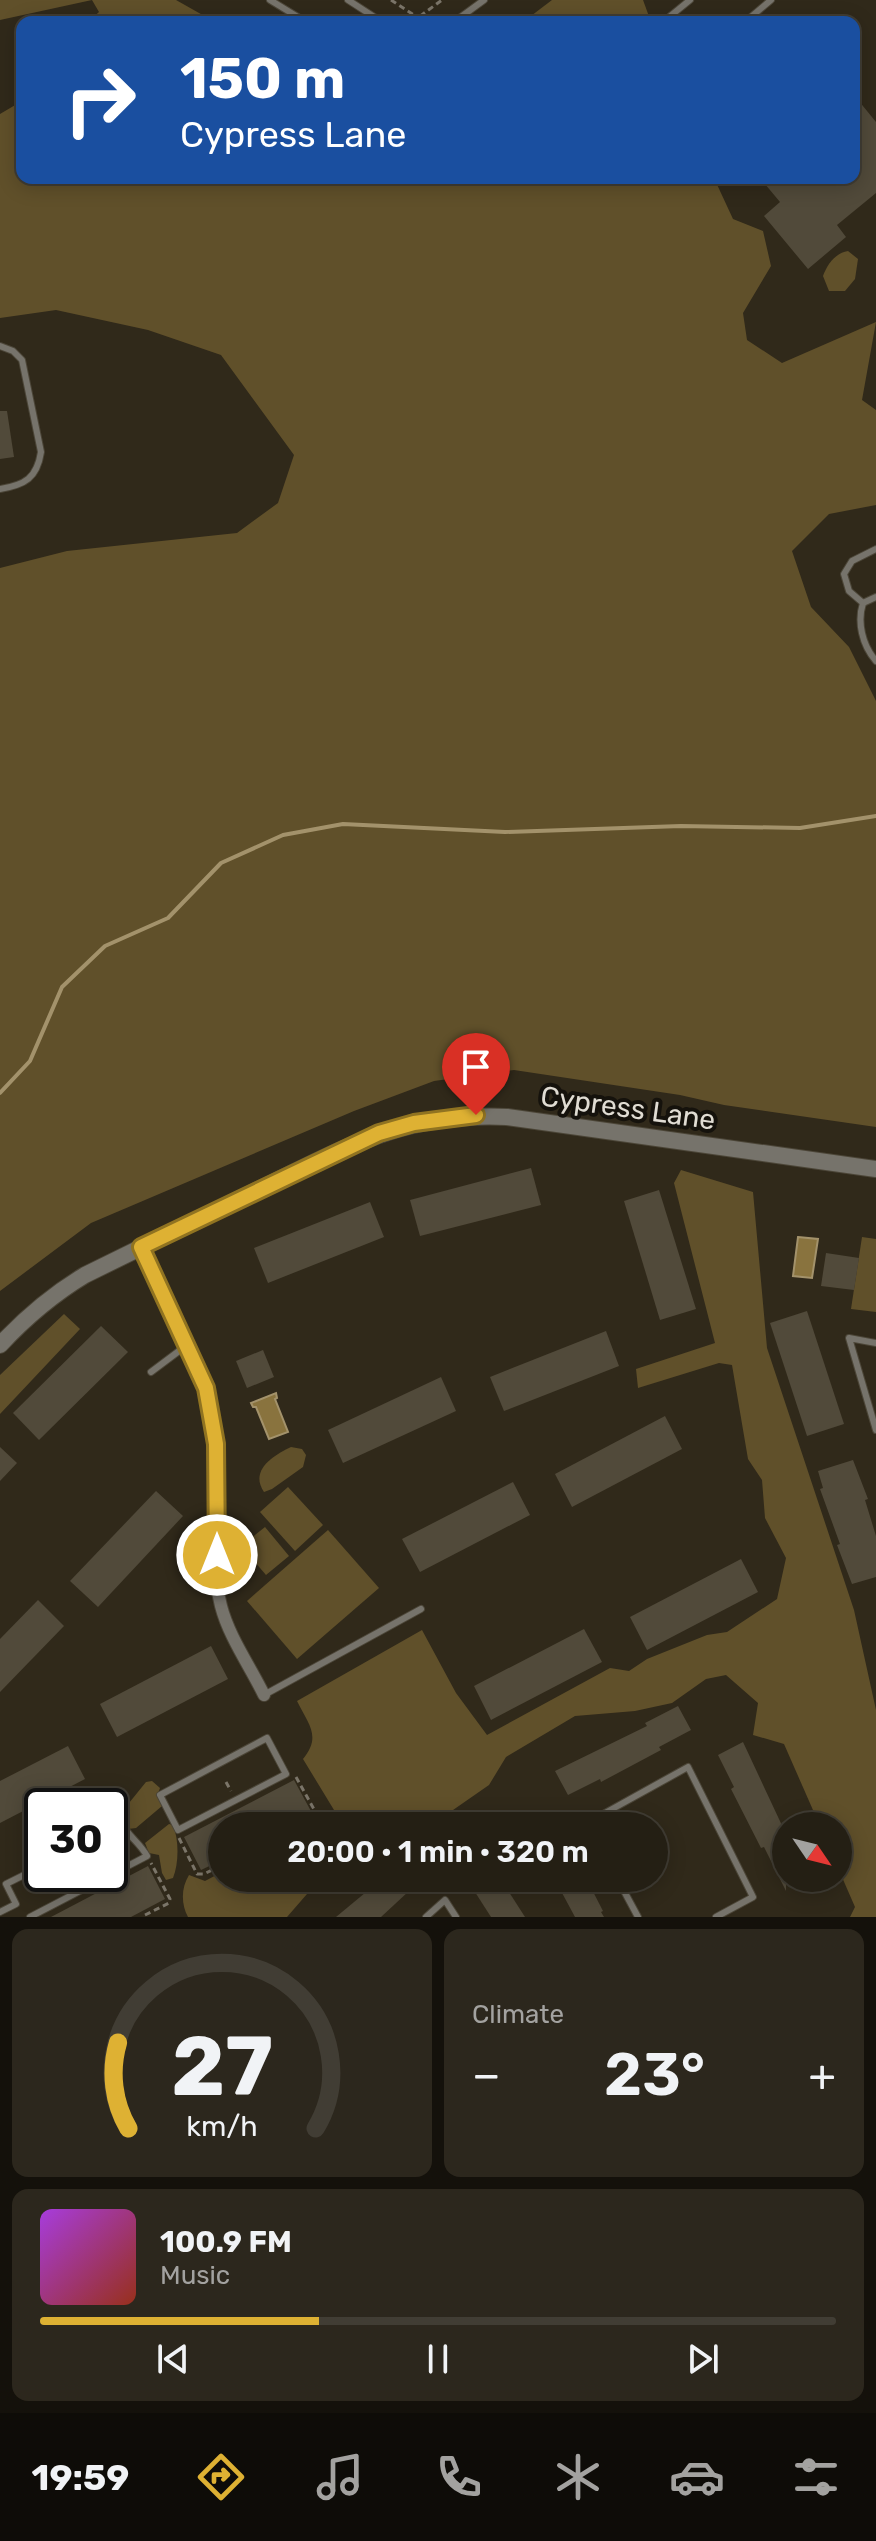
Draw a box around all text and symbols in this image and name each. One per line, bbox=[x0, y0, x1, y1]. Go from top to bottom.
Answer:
text: 150 m bbox=[180, 46, 345, 112]
icon: right bbox=[48, 48, 152, 152]
text: Cypress Lane bbox=[180, 113, 406, 156]
pin bbox=[442, 1033, 510, 1115]
icon: arrive bbox=[454, 1045, 498, 1089]
street label: Cypress Lane bbox=[538, 1079, 718, 1137]
position arrow bbox=[175, 1513, 259, 1597]
speed limit sign: 30 bbox=[24, 1788, 128, 1892]
north arrow bbox=[772, 1812, 852, 1892]
map controls bbox=[772, 1812, 852, 1892]
text: 20:00 · 1 min · 320 m bbox=[287, 1834, 589, 1870]
text: Climate bbox=[472, 1999, 564, 2030]
text: 27 bbox=[171, 2017, 273, 2116]
text: 23° bbox=[604, 2039, 705, 2110]
text: − bbox=[472, 2049, 501, 2101]
text: + bbox=[809, 2049, 836, 2101]
text: km/h bbox=[186, 2109, 258, 2143]
text: 100.9 FM bbox=[160, 2224, 292, 2260]
text: Music bbox=[160, 2260, 230, 2291]
icon: previous bbox=[151, 2337, 195, 2381]
icon: pause bbox=[416, 2337, 460, 2381]
icon: next bbox=[681, 2337, 725, 2381]
icon: directions bbox=[193, 2449, 249, 2505]
icon: music bbox=[312, 2449, 368, 2505]
icon: phone bbox=[431, 2449, 487, 2505]
icon: climate bbox=[550, 2449, 606, 2505]
icon: car bbox=[669, 2449, 725, 2505]
icon: filters bbox=[788, 2449, 844, 2505]
text: 19:59 bbox=[32, 2456, 129, 2499]

